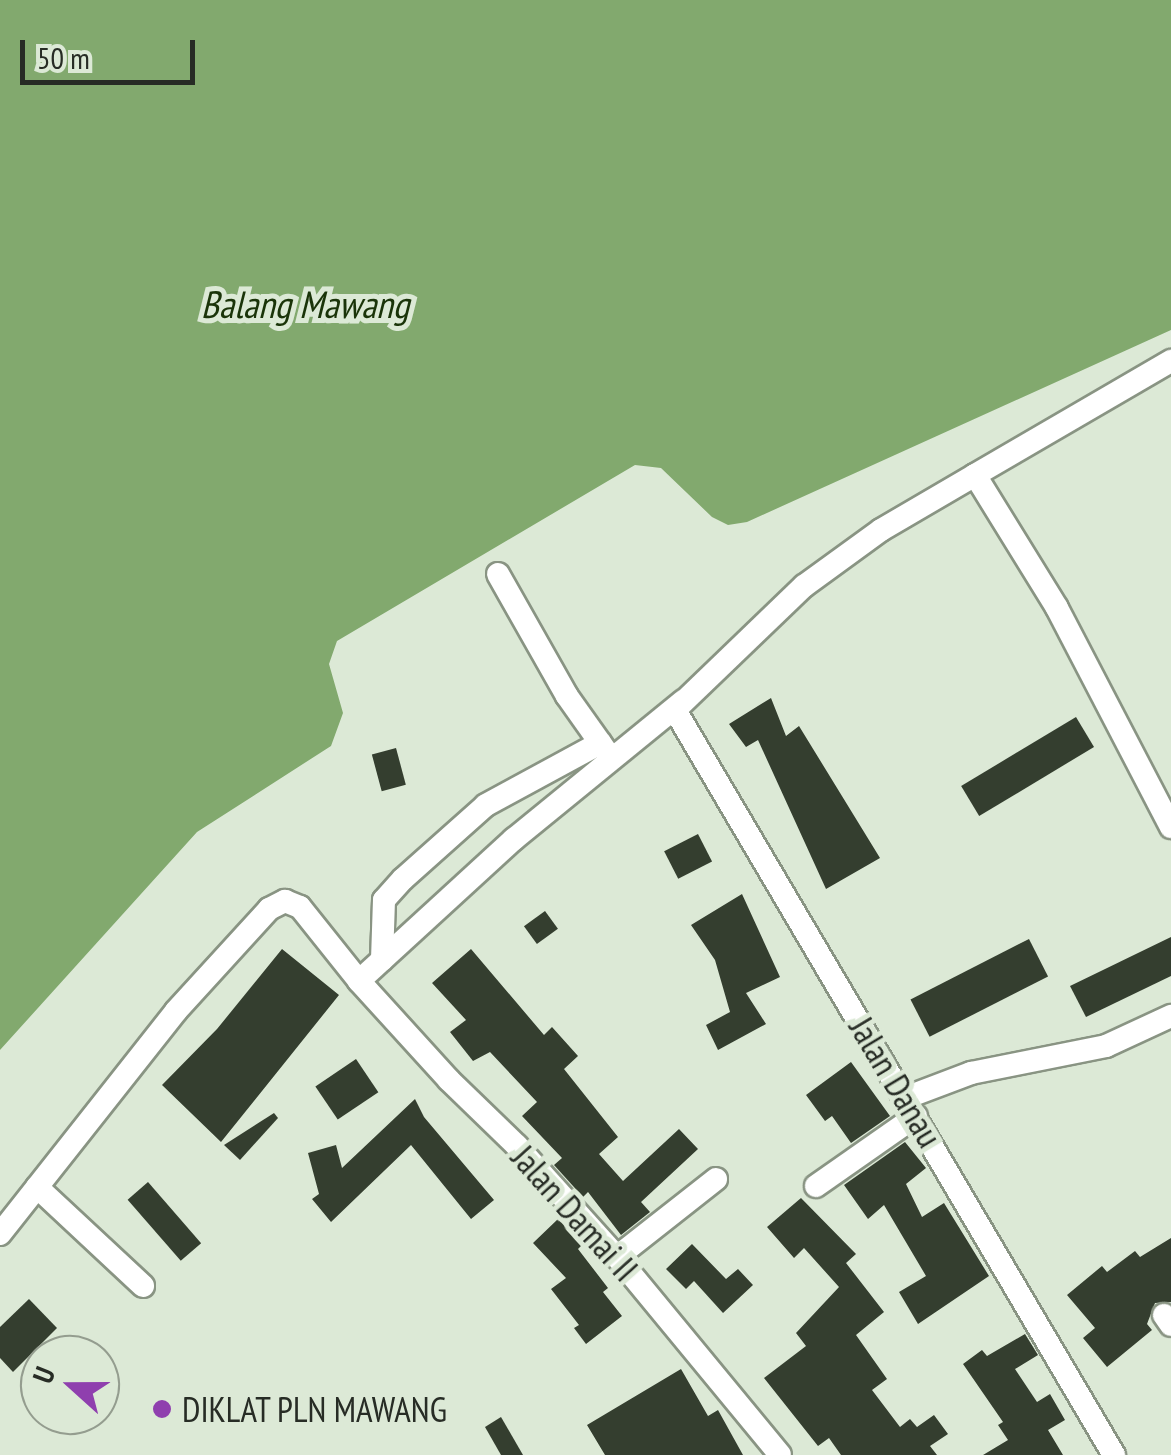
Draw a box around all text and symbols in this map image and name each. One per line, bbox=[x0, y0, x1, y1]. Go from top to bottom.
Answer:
scale bar bbox=[25, 20, 200, 82]
text: 50 m bbox=[37, 38, 90, 77]
water label: Balang Mawang bbox=[201, 281, 409, 327]
street label: Jalan Danau bbox=[841, 1009, 951, 1155]
street label: Jalan Damai II bbox=[503, 1137, 647, 1289]
north arrow bbox=[20, 1335, 120, 1435]
text: U bbox=[24, 1361, 63, 1388]
place label: DIKLAT PLN MAWANG bbox=[182, 1388, 448, 1430]
marker: DIKLAT PLN MAWANG bbox=[151, 1398, 173, 1420]

